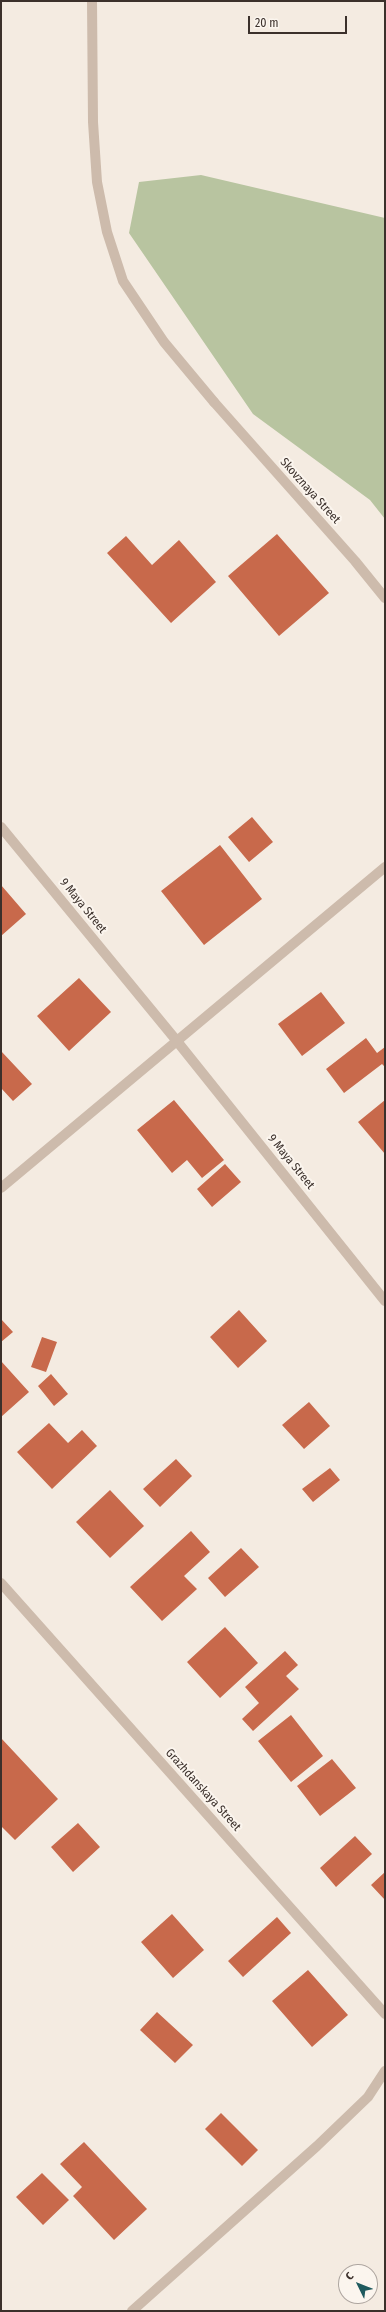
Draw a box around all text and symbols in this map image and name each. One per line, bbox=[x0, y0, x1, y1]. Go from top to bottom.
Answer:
scale bar bbox=[250, 8, 349, 34]
text: 20 m bbox=[255, 16, 279, 30]
street label: Skovznaya Street bbox=[277, 455, 343, 527]
street label: 9 Maya Street bbox=[57, 876, 109, 936]
street label: 9 Maya Street bbox=[265, 1132, 317, 1192]
street label: Grazhdanskaya Street bbox=[162, 1746, 244, 1834]
north arrow bbox=[338, 2264, 378, 2304]
text: С bbox=[343, 2270, 356, 2283]

